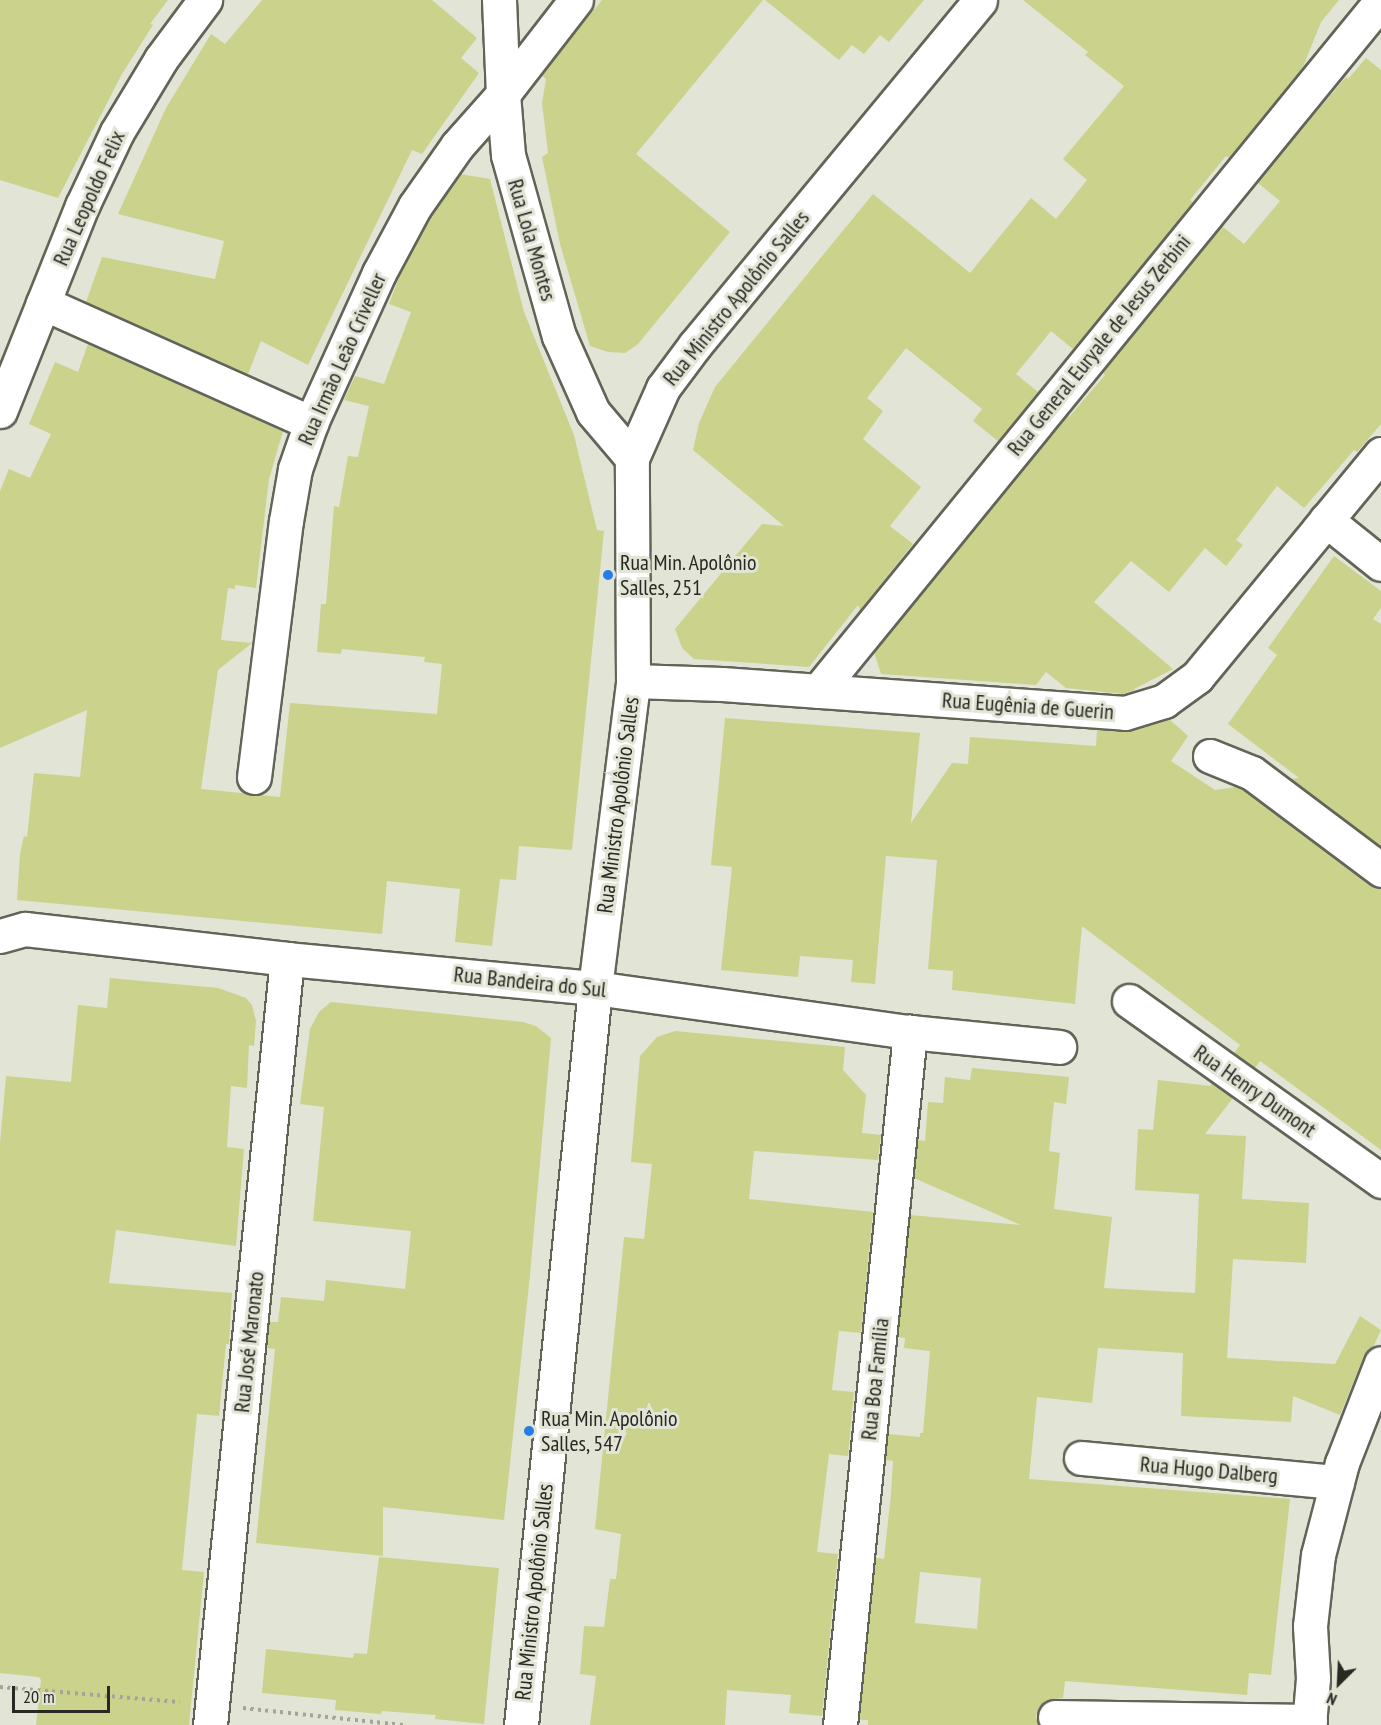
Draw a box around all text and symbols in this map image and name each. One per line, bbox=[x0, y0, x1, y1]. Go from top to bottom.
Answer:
street label: Rua Leopoldo Felix bbox=[47, 126, 131, 270]
street label: Rua Lola Montes bbox=[502, 176, 562, 304]
street label: Rua Ministro Apolônio Salles bbox=[657, 205, 815, 391]
street label: Rua General Euryale de Jesus Zerbini bbox=[1002, 229, 1196, 461]
street label: Rua Irmão Leão Criveller bbox=[292, 269, 392, 449]
place label: Rua Min. Apolônio Salles, 251 bbox=[620, 549, 759, 600]
marker: Rua Min. Apolônio Salles, 251 bbox=[601, 568, 615, 582]
street label: Rua Eugênia de Guerin bbox=[941, 687, 1115, 725]
street label: Rua Ministro Apolônio Salles bbox=[592, 695, 644, 915]
street label: Rua Bandeira do Sul bbox=[453, 961, 607, 1003]
street label: Rua Henry Dumont bbox=[1189, 1039, 1321, 1143]
street label: Rua José Maronato bbox=[228, 1270, 270, 1414]
street label: Rua Boa Família bbox=[855, 1317, 895, 1441]
place label: Rua Min. Apolônio Salles, 547 bbox=[541, 1405, 680, 1456]
marker: Rua Min. Apolônio Salles, 547 bbox=[522, 1424, 536, 1438]
street label: Rua Hugo Dalberg bbox=[1139, 1451, 1279, 1489]
street label: Rua Ministro Apolônio Salles bbox=[509, 1482, 559, 1702]
north arrow bbox=[1309, 1653, 1369, 1713]
scale bar bbox=[15, 1674, 112, 1712]
text: 20 m bbox=[23, 1685, 55, 1708]
text: N bbox=[1324, 1689, 1340, 1710]

